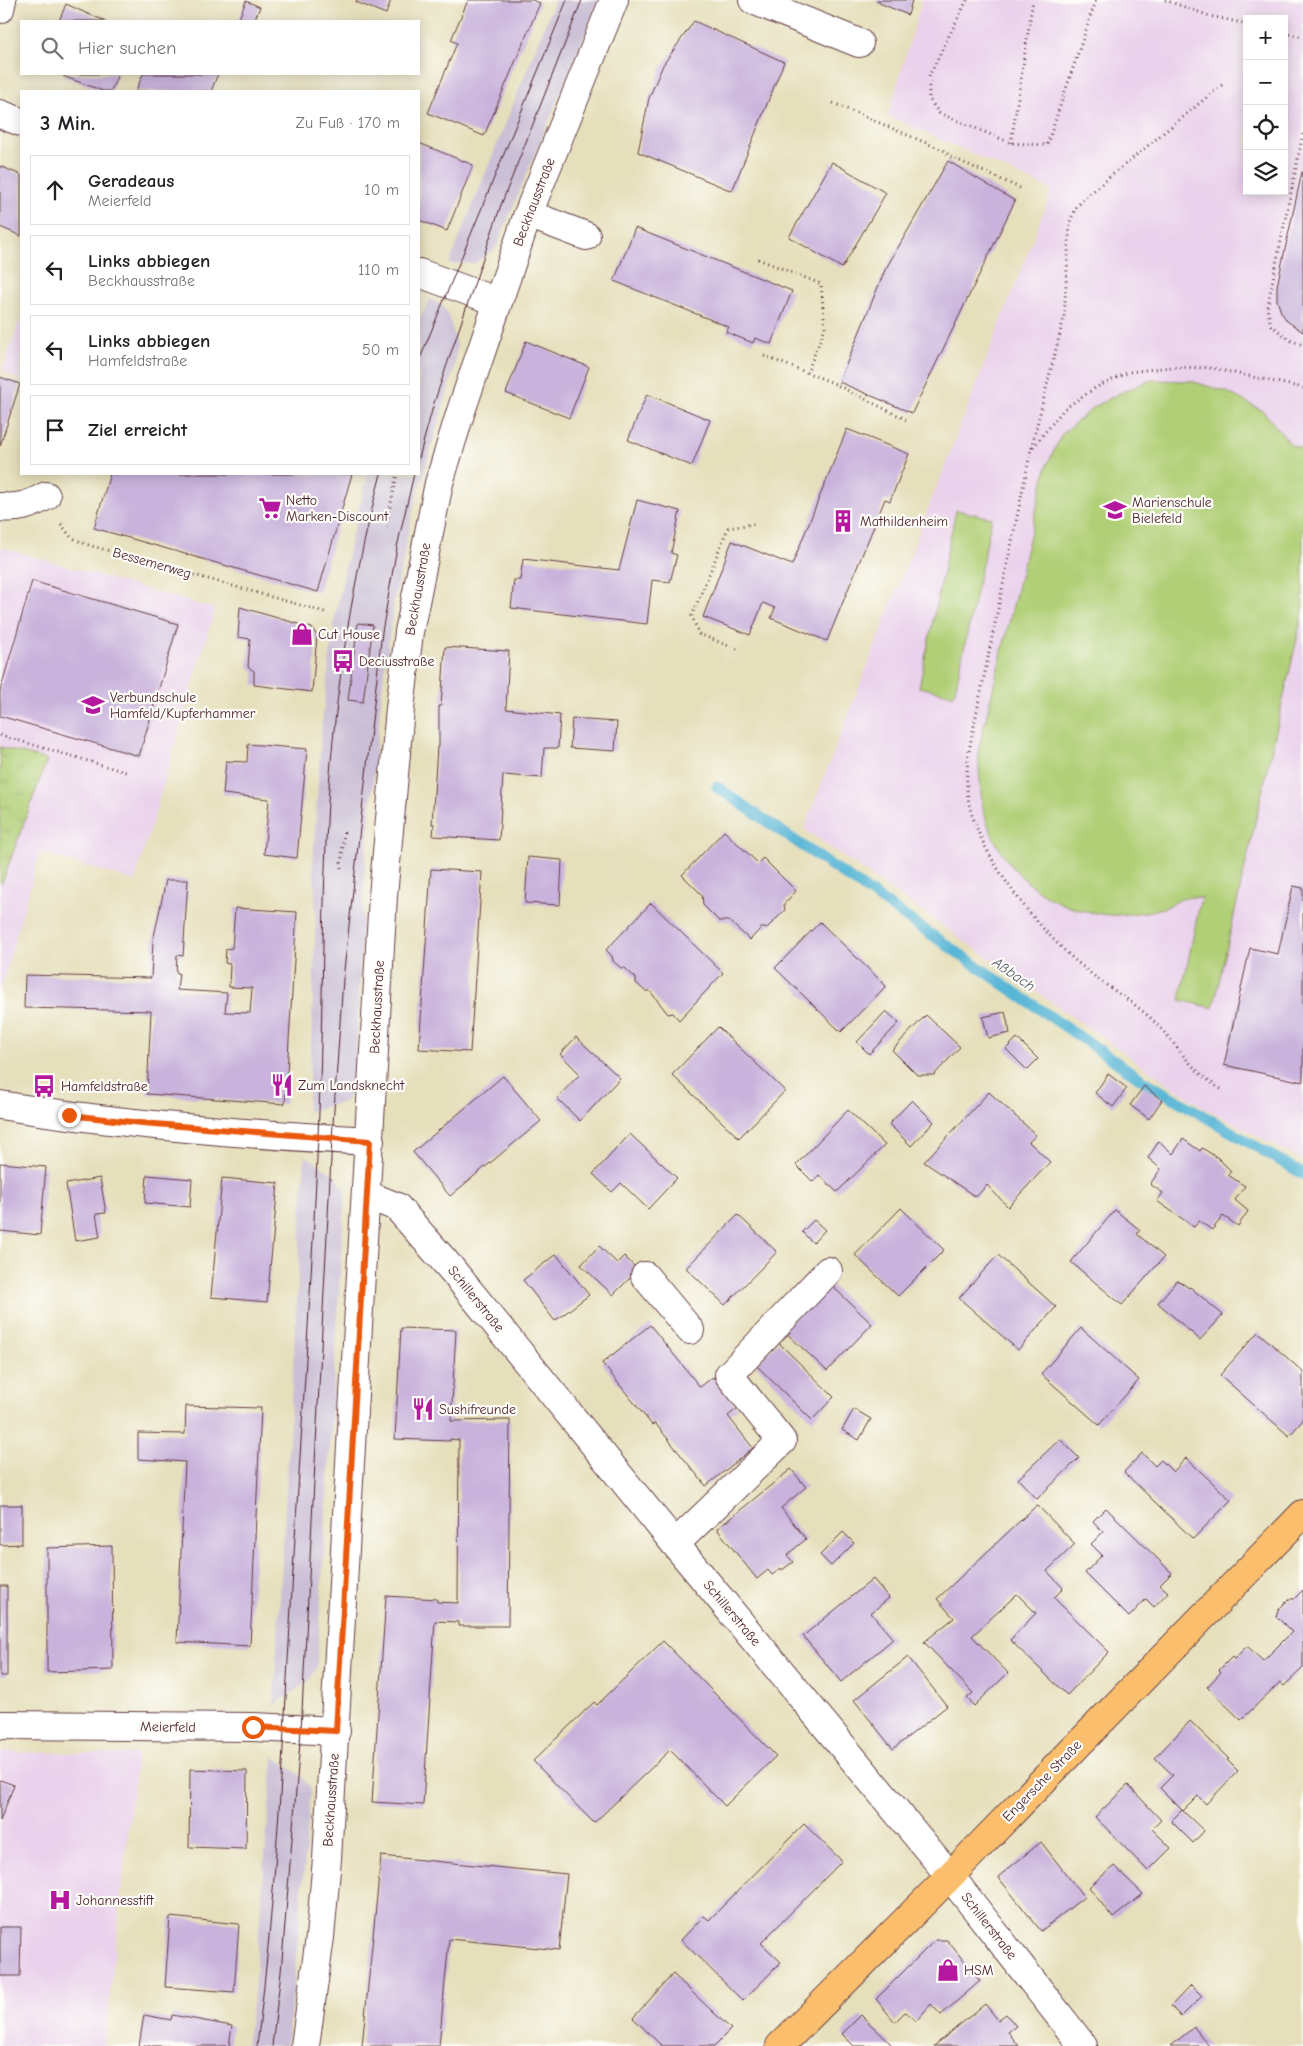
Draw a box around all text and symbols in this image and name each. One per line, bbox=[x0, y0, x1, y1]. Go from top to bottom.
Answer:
map controls bbox=[1243, 15, 1288, 195]
button: + bbox=[1243, 15, 1288, 60]
search box bbox=[20, 20, 420, 75]
icon: search bbox=[38, 34, 66, 62]
text: Hier suchen bbox=[78, 37, 176, 59]
button: − bbox=[1243, 60, 1288, 105]
button: locate bbox=[1243, 105, 1288, 150]
text: 3 Min. bbox=[40, 111, 95, 135]
text: Zu Fuß · 170 m bbox=[296, 114, 400, 132]
button: layers bbox=[1243, 150, 1288, 195]
street label: Beckhausstraße bbox=[509, 155, 559, 249]
text: Geradeaus bbox=[88, 170, 174, 192]
icon: ahead bbox=[41, 176, 69, 204]
text: 10 m bbox=[364, 181, 399, 199]
text: Meierfeld bbox=[88, 192, 152, 210]
text: Links abbiegen bbox=[88, 250, 210, 272]
icon: left bbox=[41, 256, 69, 284]
text: 110 m bbox=[358, 261, 399, 279]
text: Beckhausstraße bbox=[88, 272, 195, 290]
text: Links abbiegen bbox=[88, 330, 210, 352]
icon: left bbox=[41, 336, 69, 364]
text: 50 m bbox=[362, 341, 399, 359]
text: Hamfeldstraße bbox=[88, 352, 187, 370]
icon: arrive bbox=[41, 416, 69, 444]
text: Ziel erreicht bbox=[88, 419, 187, 441]
place label: Netto Marken-Discount bbox=[286, 492, 389, 525]
place label: Marienschule Bielefeld bbox=[1132, 494, 1212, 527]
supermarket icon: Netto Marken-Discount bbox=[257, 495, 283, 521]
school or university icon: Marienschule Bielefeld bbox=[1102, 497, 1128, 523]
building icon: Mathildenheim bbox=[830, 508, 856, 534]
place label: Mathildenheim bbox=[860, 513, 948, 530]
street label: Beckhausstraße bbox=[401, 541, 435, 637]
street label: Bessemerweg bbox=[111, 544, 193, 582]
shop icon: Cut House bbox=[289, 621, 315, 647]
place label: Cut House bbox=[318, 626, 380, 643]
bus stop icon: Deciusstraße bbox=[330, 648, 356, 674]
place label: Deciusstraße bbox=[359, 653, 434, 670]
place label: Verbundschule Hamfeld/Kupferhammer bbox=[110, 689, 256, 722]
school or university icon: Verbundschule Hamfeld/Kupferhammer bbox=[80, 692, 106, 718]
water label: Aßbach bbox=[988, 952, 1039, 995]
street label: Beckhausstraße bbox=[366, 960, 388, 1054]
restaurant icon: Zum Landsknecht bbox=[269, 1072, 295, 1098]
bus stop icon: Hamfeldstraße bbox=[31, 1073, 57, 1099]
place label: Zum Landsknecht bbox=[298, 1077, 405, 1094]
place label: Hamfeldstraße bbox=[61, 1078, 148, 1095]
route end bbox=[58, 1104, 81, 1127]
street label: Schillerstraße bbox=[444, 1262, 508, 1336]
restaurant icon: Sushifreunde bbox=[410, 1396, 436, 1422]
place label: Sushifreunde bbox=[439, 1401, 516, 1418]
street label: Schillerstraße bbox=[700, 1577, 764, 1649]
route start bbox=[242, 1716, 265, 1739]
street label: Meierfeld bbox=[140, 1718, 196, 1736]
street label: Engersche Straße bbox=[999, 1737, 1085, 1825]
street label: Beckhausstraße bbox=[319, 1753, 343, 1847]
hospital icon: Johannesstift bbox=[47, 1887, 73, 1913]
street label: Schillerstraße bbox=[957, 1889, 1021, 1963]
place label: Johannesstift bbox=[76, 1892, 155, 1909]
shop icon: HSM bbox=[935, 1957, 961, 1983]
place label: HSM bbox=[964, 1962, 994, 1979]

